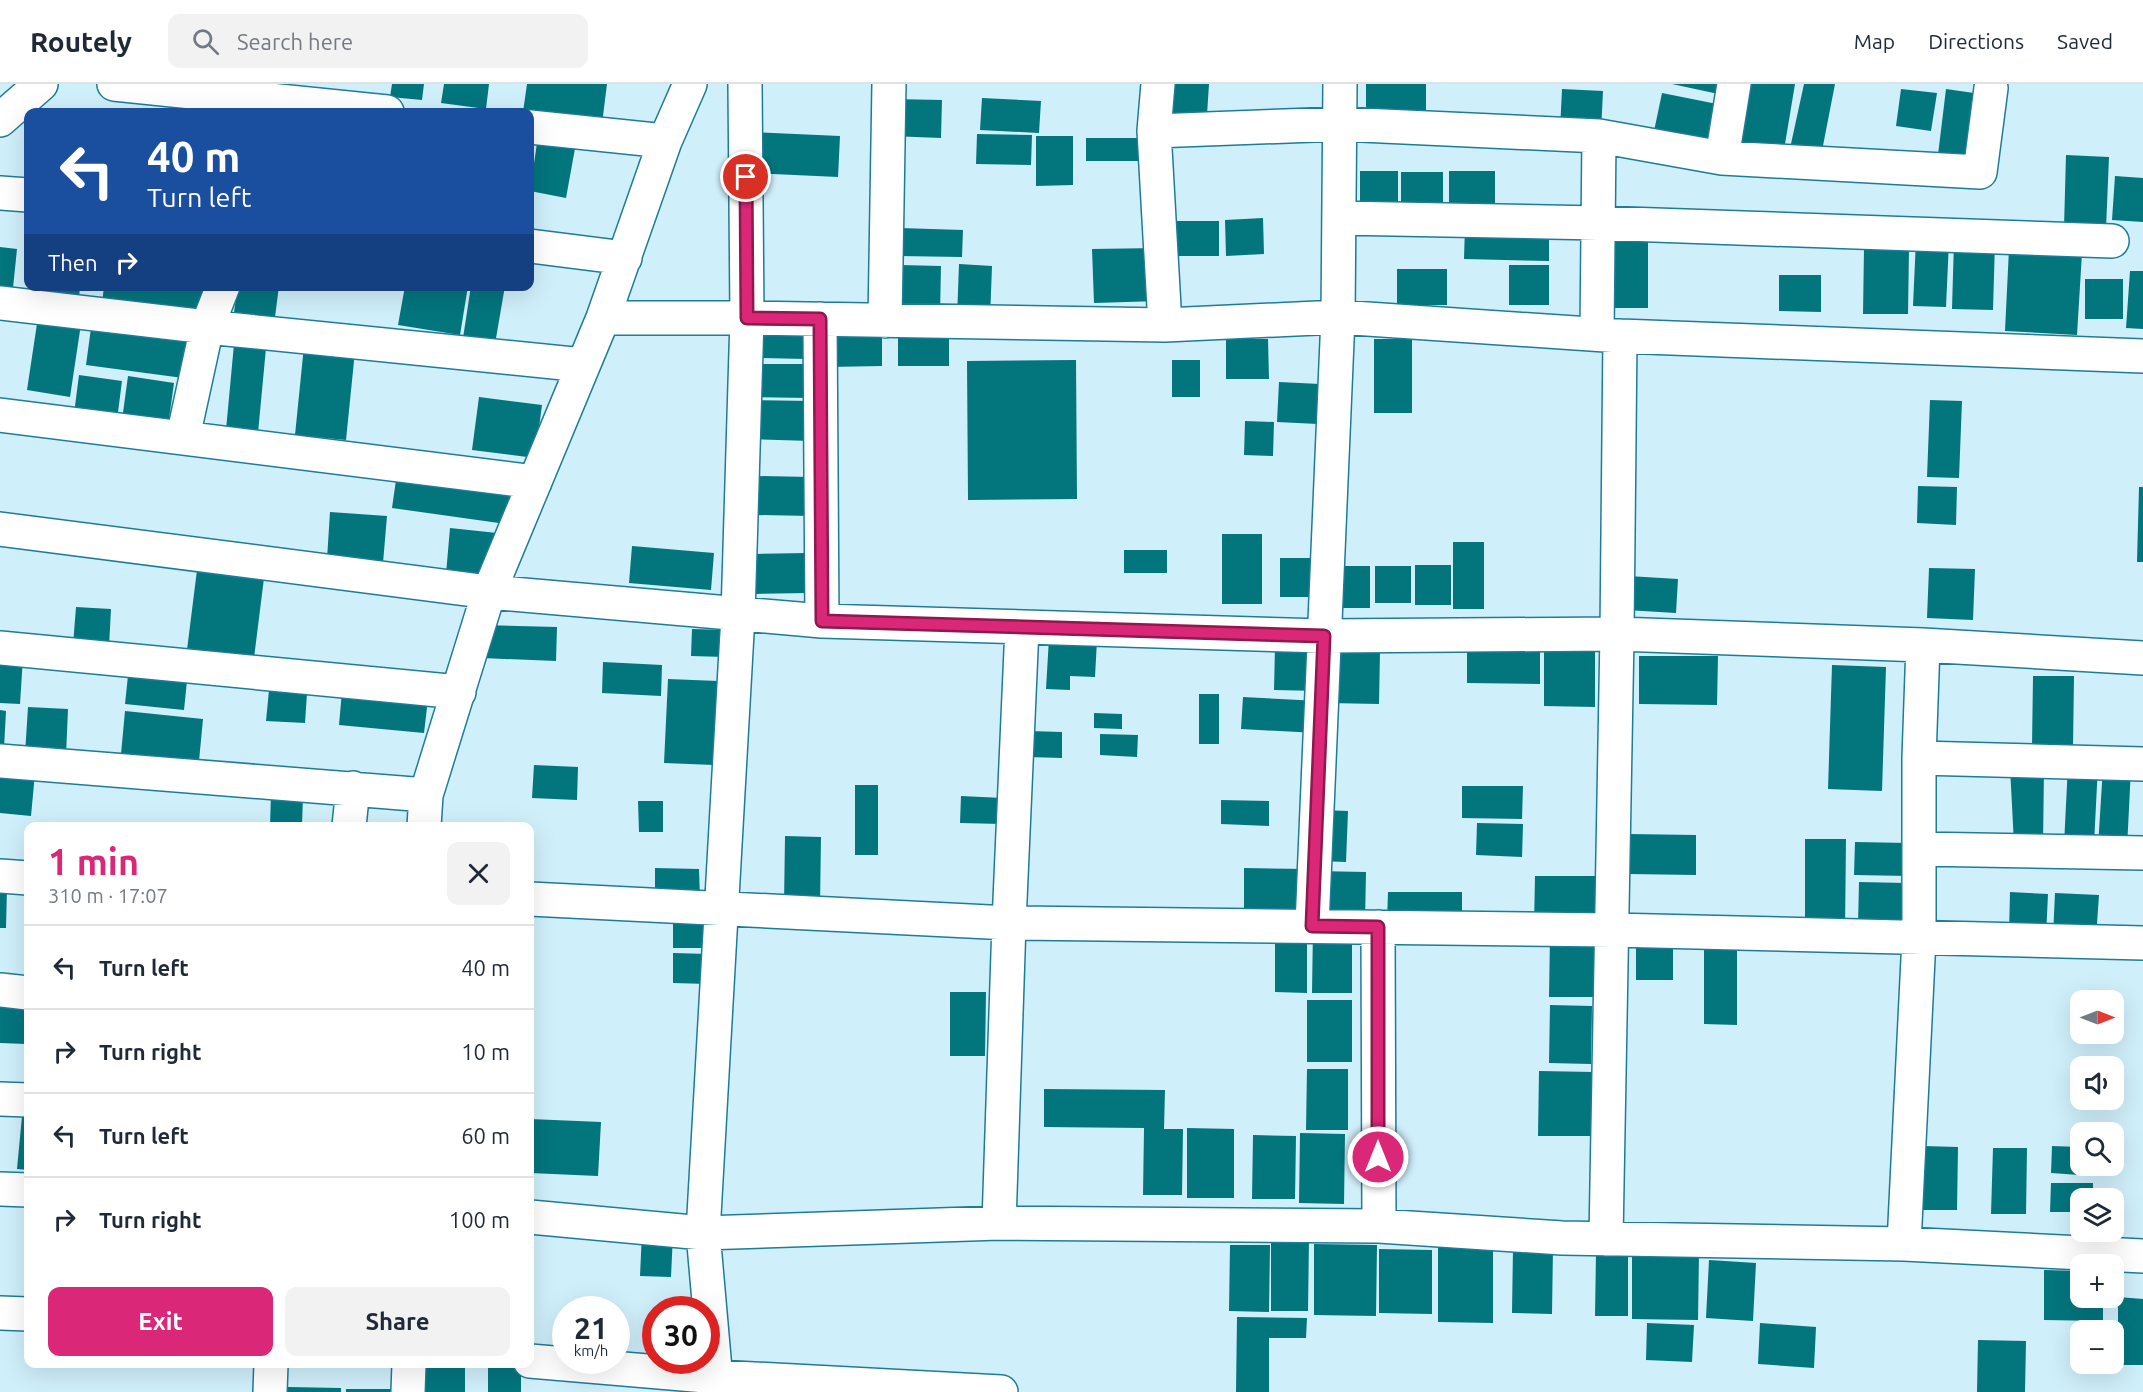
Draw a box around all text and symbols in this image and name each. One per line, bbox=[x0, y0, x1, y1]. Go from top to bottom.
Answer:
search box bbox=[168, 14, 588, 68]
icon: search bbox=[189, 25, 222, 58]
text: Routely bbox=[30, 26, 132, 57]
text: Search here bbox=[237, 29, 353, 54]
text: Map bbox=[1854, 29, 1895, 53]
text: Directions bbox=[1928, 29, 2024, 53]
text: Saved bbox=[2057, 29, 2113, 53]
icon: left bbox=[48, 132, 126, 210]
text: 40 m bbox=[147, 133, 241, 180]
pin bbox=[720, 151, 771, 202]
icon: arrive bbox=[729, 160, 762, 193]
text: Turn left bbox=[147, 182, 251, 212]
icon: right bbox=[110, 246, 143, 279]
text: Then bbox=[48, 250, 98, 275]
text: 1 min bbox=[48, 841, 139, 882]
button: close bbox=[447, 842, 510, 905]
text: 310 m · 17:07 bbox=[48, 884, 168, 907]
icon: left bbox=[48, 951, 81, 984]
text: Turn left bbox=[99, 955, 189, 980]
text: 40 m bbox=[461, 955, 510, 980]
north arrow bbox=[2070, 990, 2124, 1044]
map controls bbox=[2070, 990, 2124, 1374]
icon: right bbox=[48, 1035, 81, 1068]
text: Turn right bbox=[99, 1039, 201, 1064]
text: 10 m bbox=[461, 1039, 510, 1064]
button: sound bbox=[2070, 1056, 2124, 1110]
icon: left bbox=[48, 1119, 81, 1152]
button: search bbox=[2070, 1122, 2124, 1176]
text: Turn left bbox=[99, 1123, 189, 1148]
text: 60 m bbox=[461, 1123, 510, 1148]
position arrow bbox=[1346, 1125, 1410, 1189]
button: layers bbox=[2070, 1188, 2124, 1242]
icon: right bbox=[48, 1203, 81, 1236]
text: Turn right bbox=[99, 1207, 201, 1232]
text: 100 m bbox=[449, 1207, 510, 1232]
button: + bbox=[2070, 1254, 2124, 1308]
button: Exit bbox=[48, 1287, 273, 1356]
button: Share bbox=[285, 1287, 510, 1356]
speed limit sign: 30 bbox=[642, 1296, 720, 1374]
text: 21 bbox=[574, 1311, 608, 1345]
button: − bbox=[2070, 1320, 2124, 1374]
text: km/h bbox=[574, 1342, 608, 1359]

